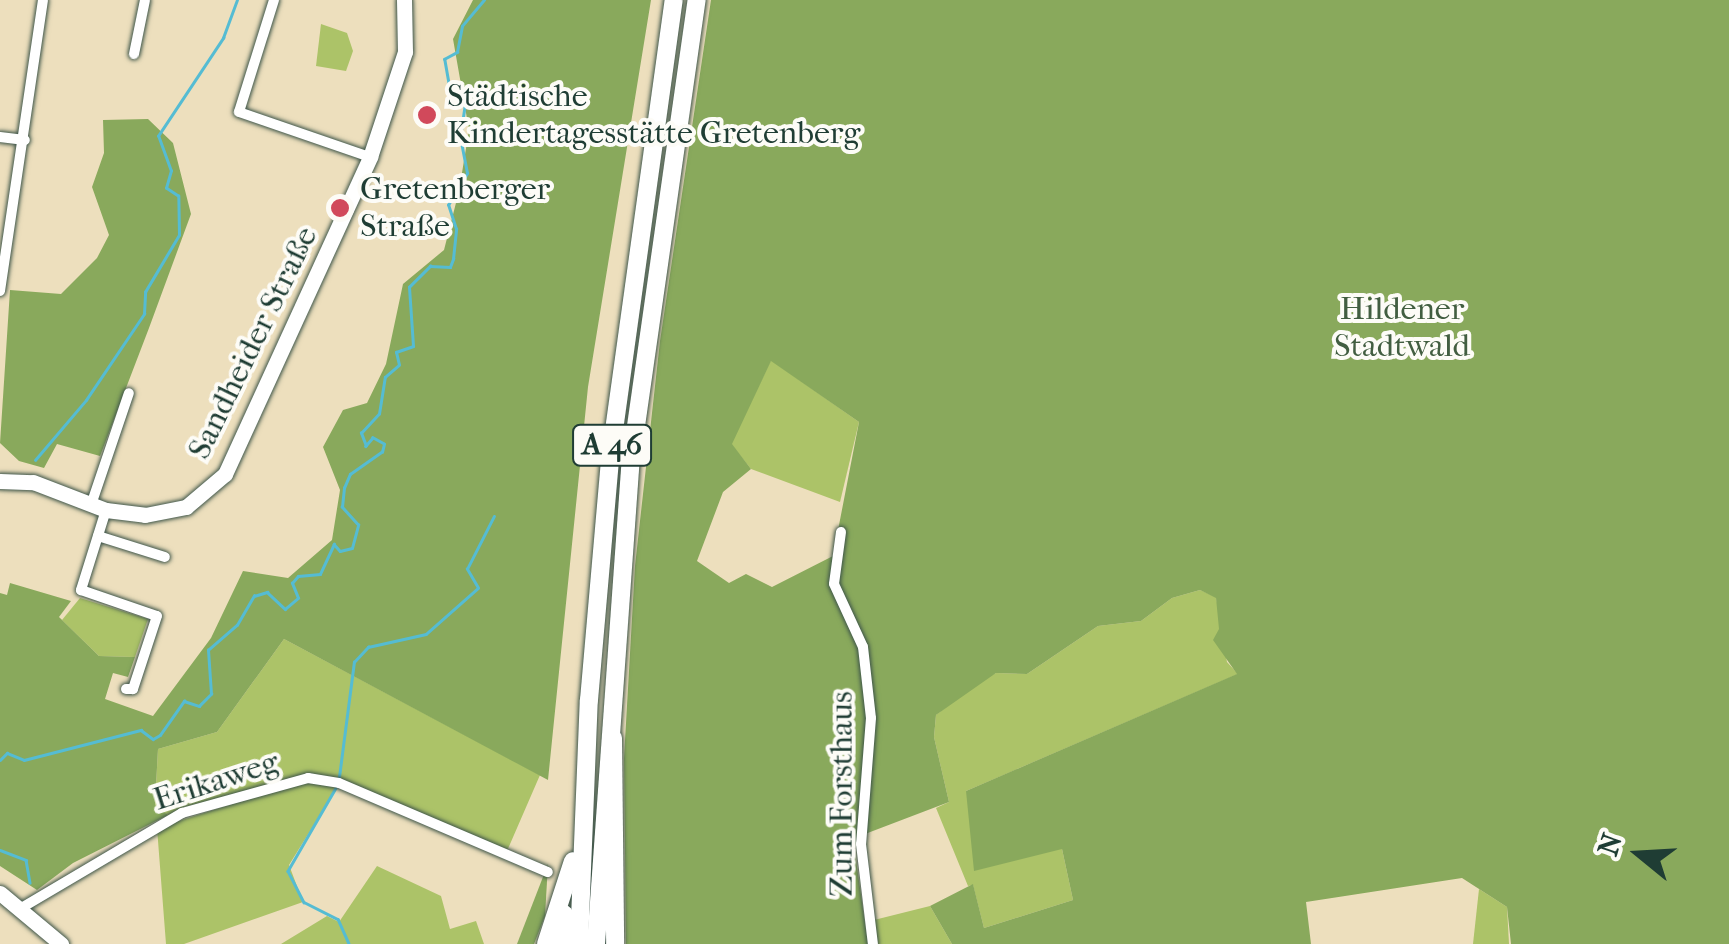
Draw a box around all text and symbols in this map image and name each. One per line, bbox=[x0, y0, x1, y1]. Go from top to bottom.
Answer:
place label: Städtische Kindertagesstätte Gretenberg bbox=[447, 78, 860, 153]
marker: Städtische Kindertagesstätte Gretenberg bbox=[416, 104, 438, 126]
place label: Gretenberger Straße bbox=[360, 171, 550, 246]
marker: Gretenberger Straße bbox=[329, 197, 351, 219]
street label: Sandheider Straße bbox=[180, 221, 326, 465]
park label: Hildener Stadtwald bbox=[1334, 291, 1470, 366]
road number: A 46 bbox=[572, 420, 652, 470]
street label: Zum Forsthaus bbox=[823, 691, 861, 897]
street label: Erikaweg bbox=[149, 743, 283, 819]
north arrow bbox=[1589, 804, 1689, 904]
text: N bbox=[1591, 829, 1629, 860]

